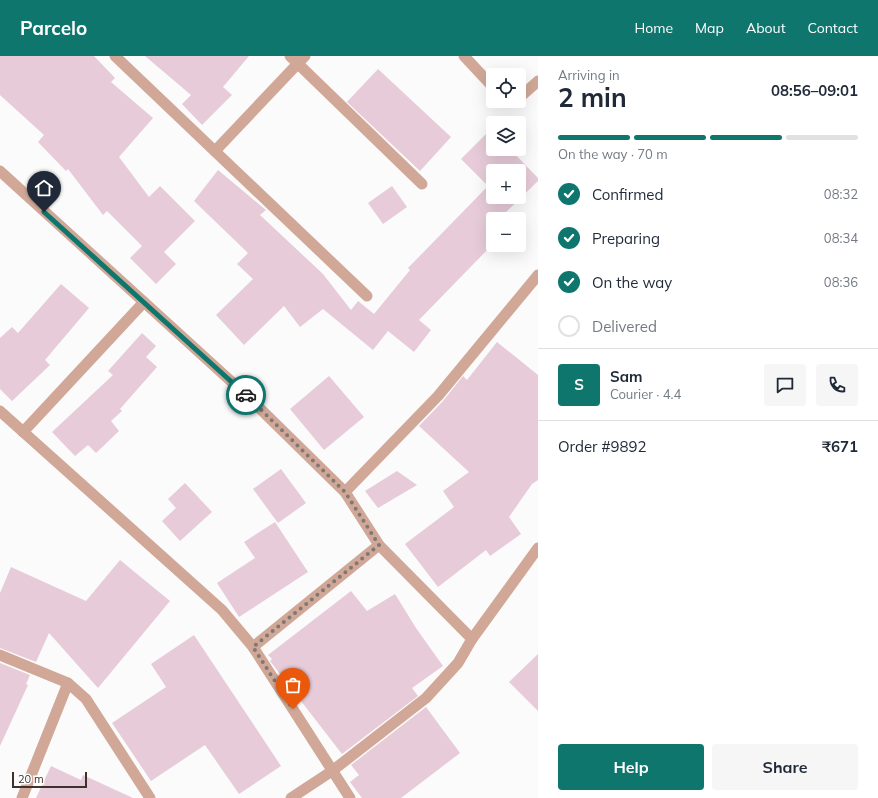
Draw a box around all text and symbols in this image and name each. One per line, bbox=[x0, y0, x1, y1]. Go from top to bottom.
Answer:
text: Parcelo bbox=[20, 16, 87, 40]
text: Home bbox=[634, 19, 673, 37]
text: Map bbox=[695, 19, 724, 37]
text: About bbox=[746, 19, 786, 37]
text: Contact bbox=[808, 19, 858, 37]
text: Arriving in bbox=[558, 67, 620, 83]
map controls bbox=[486, 68, 526, 252]
button: locate bbox=[486, 68, 526, 108]
text: 2 min bbox=[558, 81, 627, 114]
text: 08:56–09:01 bbox=[771, 81, 858, 100]
button: layers bbox=[486, 116, 526, 156]
text: On the way · 70 m bbox=[558, 146, 668, 162]
button: + bbox=[486, 164, 526, 204]
pin bbox=[27, 171, 61, 212]
icon: home bbox=[33, 177, 55, 199]
icon: check bbox=[558, 183, 580, 205]
text: Confirmed bbox=[592, 185, 663, 204]
text: 08:32 bbox=[824, 186, 858, 202]
button: − bbox=[486, 212, 526, 252]
icon: check bbox=[558, 227, 580, 249]
text: Preparing bbox=[592, 229, 660, 248]
text: 08:34 bbox=[824, 230, 858, 246]
icon: check bbox=[558, 271, 580, 293]
text: On the way bbox=[592, 273, 672, 292]
text: 08:36 bbox=[824, 274, 858, 290]
text: Delivered bbox=[592, 317, 657, 336]
button: chat bbox=[764, 364, 806, 406]
button: phone bbox=[816, 364, 858, 406]
text: Sam bbox=[610, 367, 642, 386]
courier bbox=[226, 375, 266, 415]
text: S bbox=[574, 375, 584, 394]
icon: car bbox=[235, 384, 257, 406]
text: Courier · 4.4 bbox=[610, 386, 681, 402]
text: Order #9892 bbox=[558, 437, 646, 456]
text: ₹671 bbox=[822, 437, 858, 456]
pin bbox=[276, 668, 310, 709]
icon: bag bbox=[282, 674, 304, 696]
button: Help bbox=[558, 744, 704, 790]
button: Share bbox=[712, 744, 858, 790]
scale bar bbox=[12, 770, 87, 789]
text: 20 m bbox=[18, 772, 44, 786]

